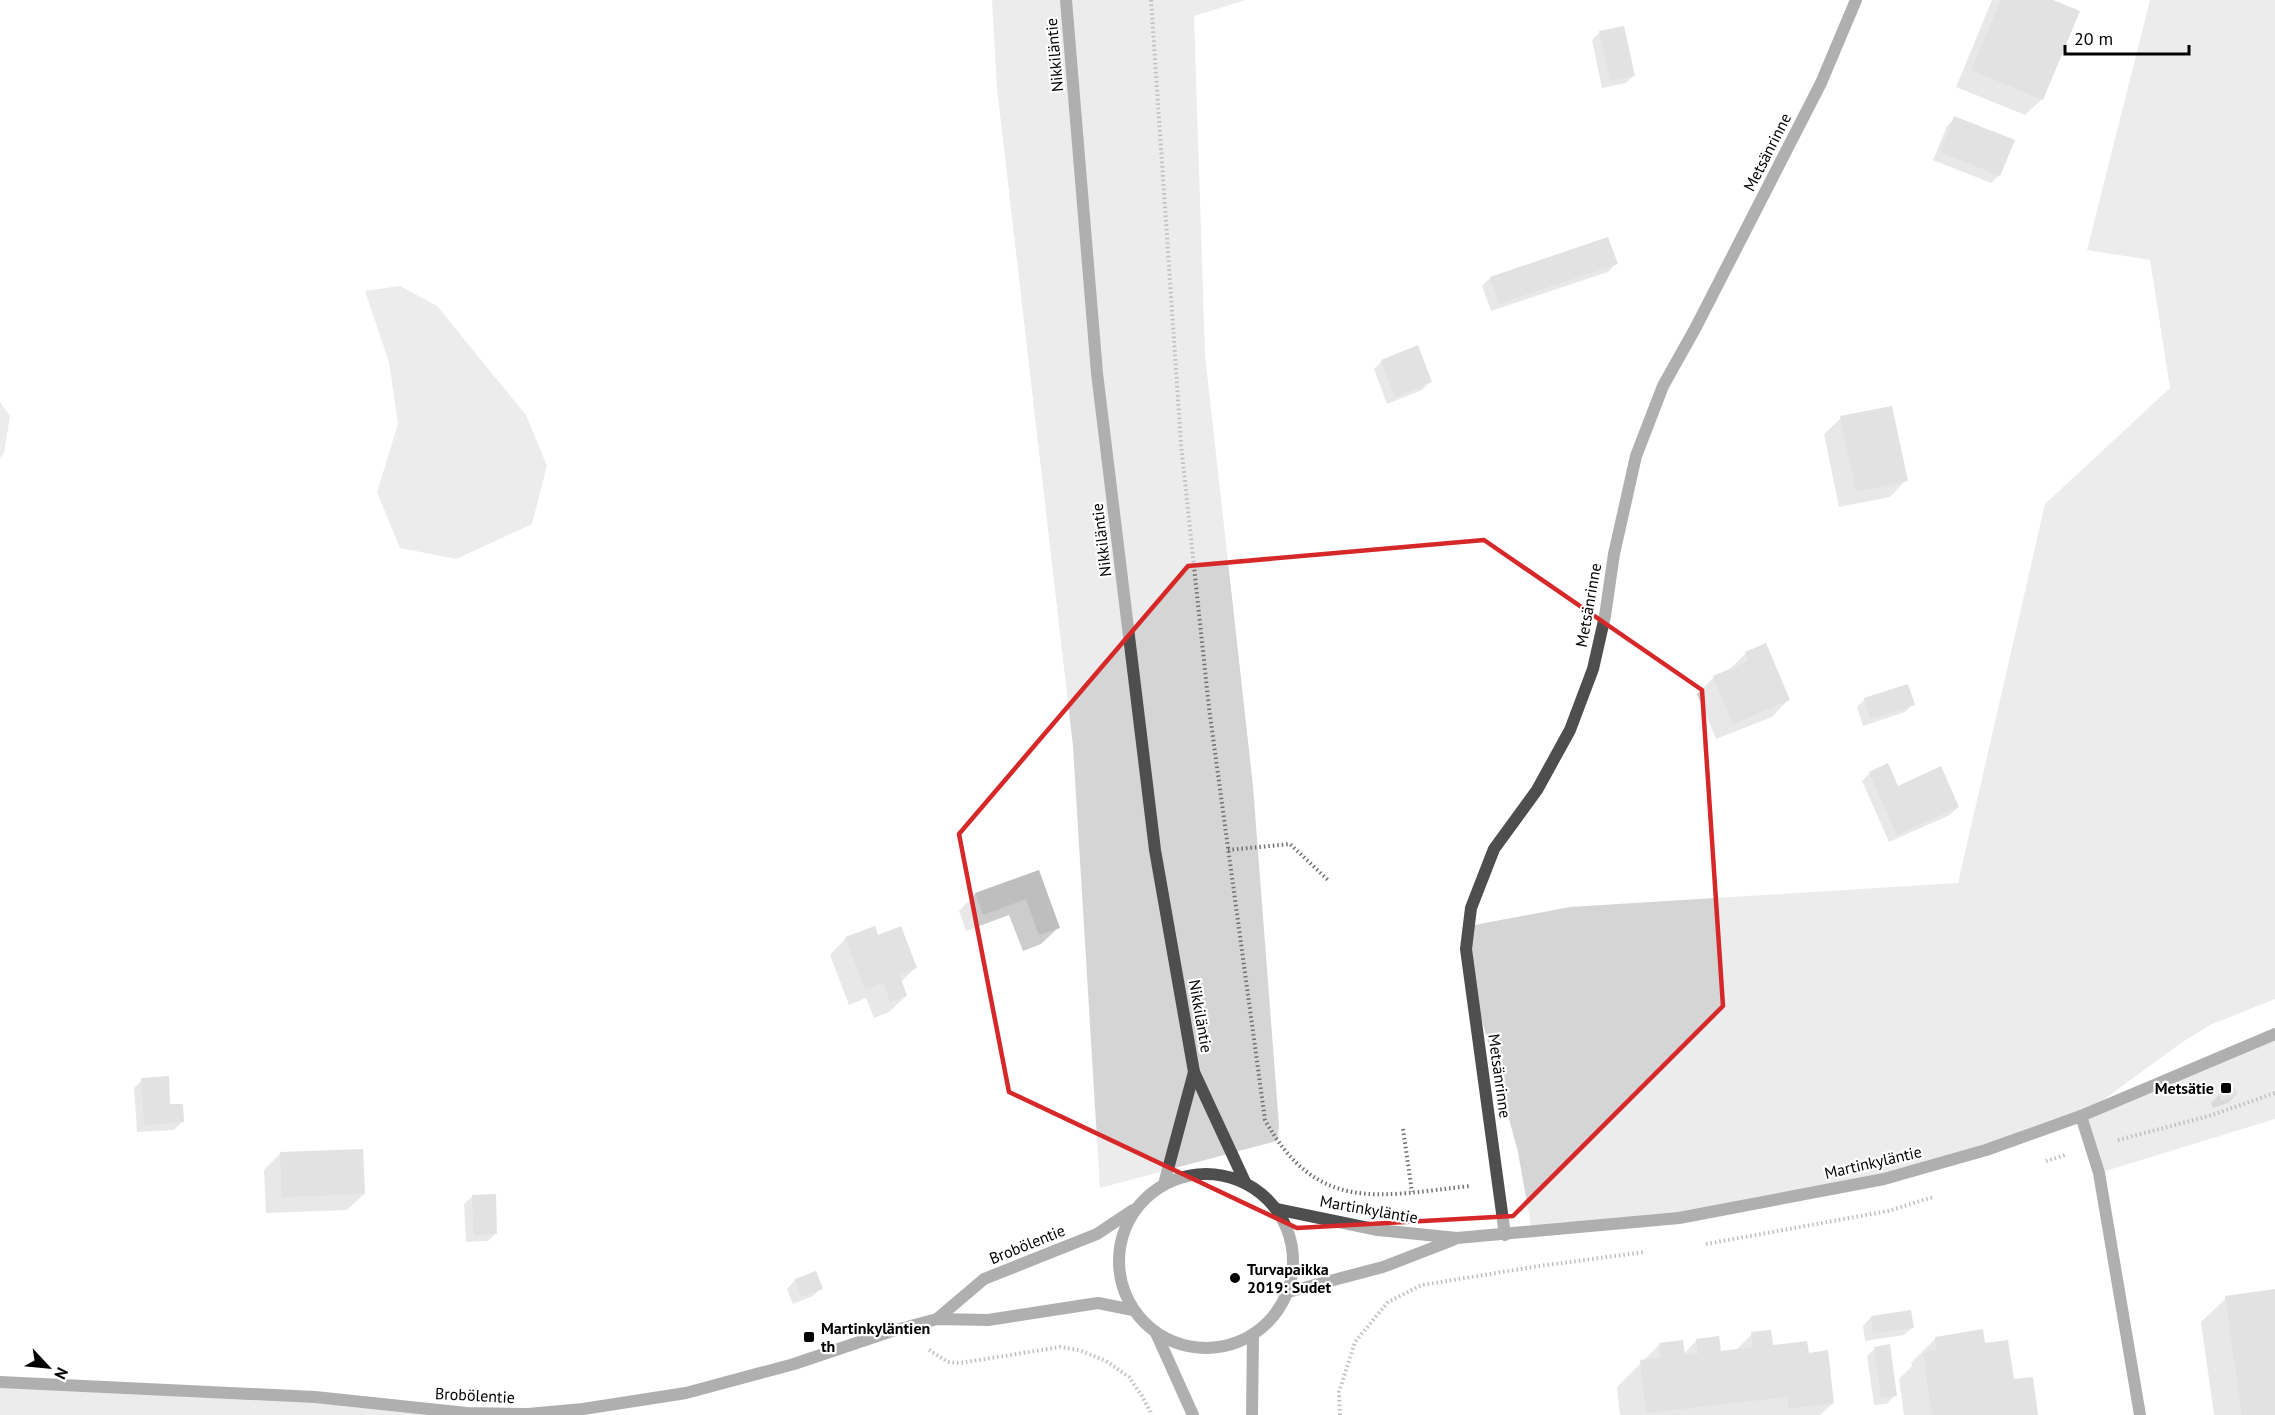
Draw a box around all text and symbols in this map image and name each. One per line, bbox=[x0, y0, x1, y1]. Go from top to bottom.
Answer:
street label: Nikkiläntie bbox=[1041, 17, 1067, 93]
scale bar bbox=[2065, 18, 2190, 56]
text: 20 m bbox=[2074, 27, 2113, 50]
street label: Metsänrinne bbox=[1739, 110, 1795, 194]
street label: Nikkiläntie bbox=[1087, 502, 1115, 578]
street label: Metsänrinne bbox=[1571, 561, 1605, 649]
street label: Nikkiläntie bbox=[1185, 978, 1217, 1054]
street label: Metsänrinne bbox=[1484, 1033, 1516, 1119]
place label: Metsätie bbox=[2155, 1078, 2214, 1098]
marker: Metsätie bbox=[2219, 1081, 2233, 1095]
street label: Martinkyläntie bbox=[1822, 1141, 1924, 1183]
street label: Martinkyläntie bbox=[1318, 1191, 1420, 1227]
street label: Brobölentie bbox=[986, 1220, 1068, 1268]
place label: Turvapaikka 2019: Sudet bbox=[1247, 1259, 1331, 1297]
marker: Turvapaikka 2019: Sudet bbox=[1228, 1271, 1242, 1285]
place label: Martinkyläntien th bbox=[821, 1318, 930, 1356]
marker: Martinkyläntien th bbox=[802, 1330, 816, 1344]
north arrow bbox=[18, 1337, 78, 1397]
text: N bbox=[50, 1364, 73, 1383]
street label: Brobölentie bbox=[435, 1383, 515, 1407]

